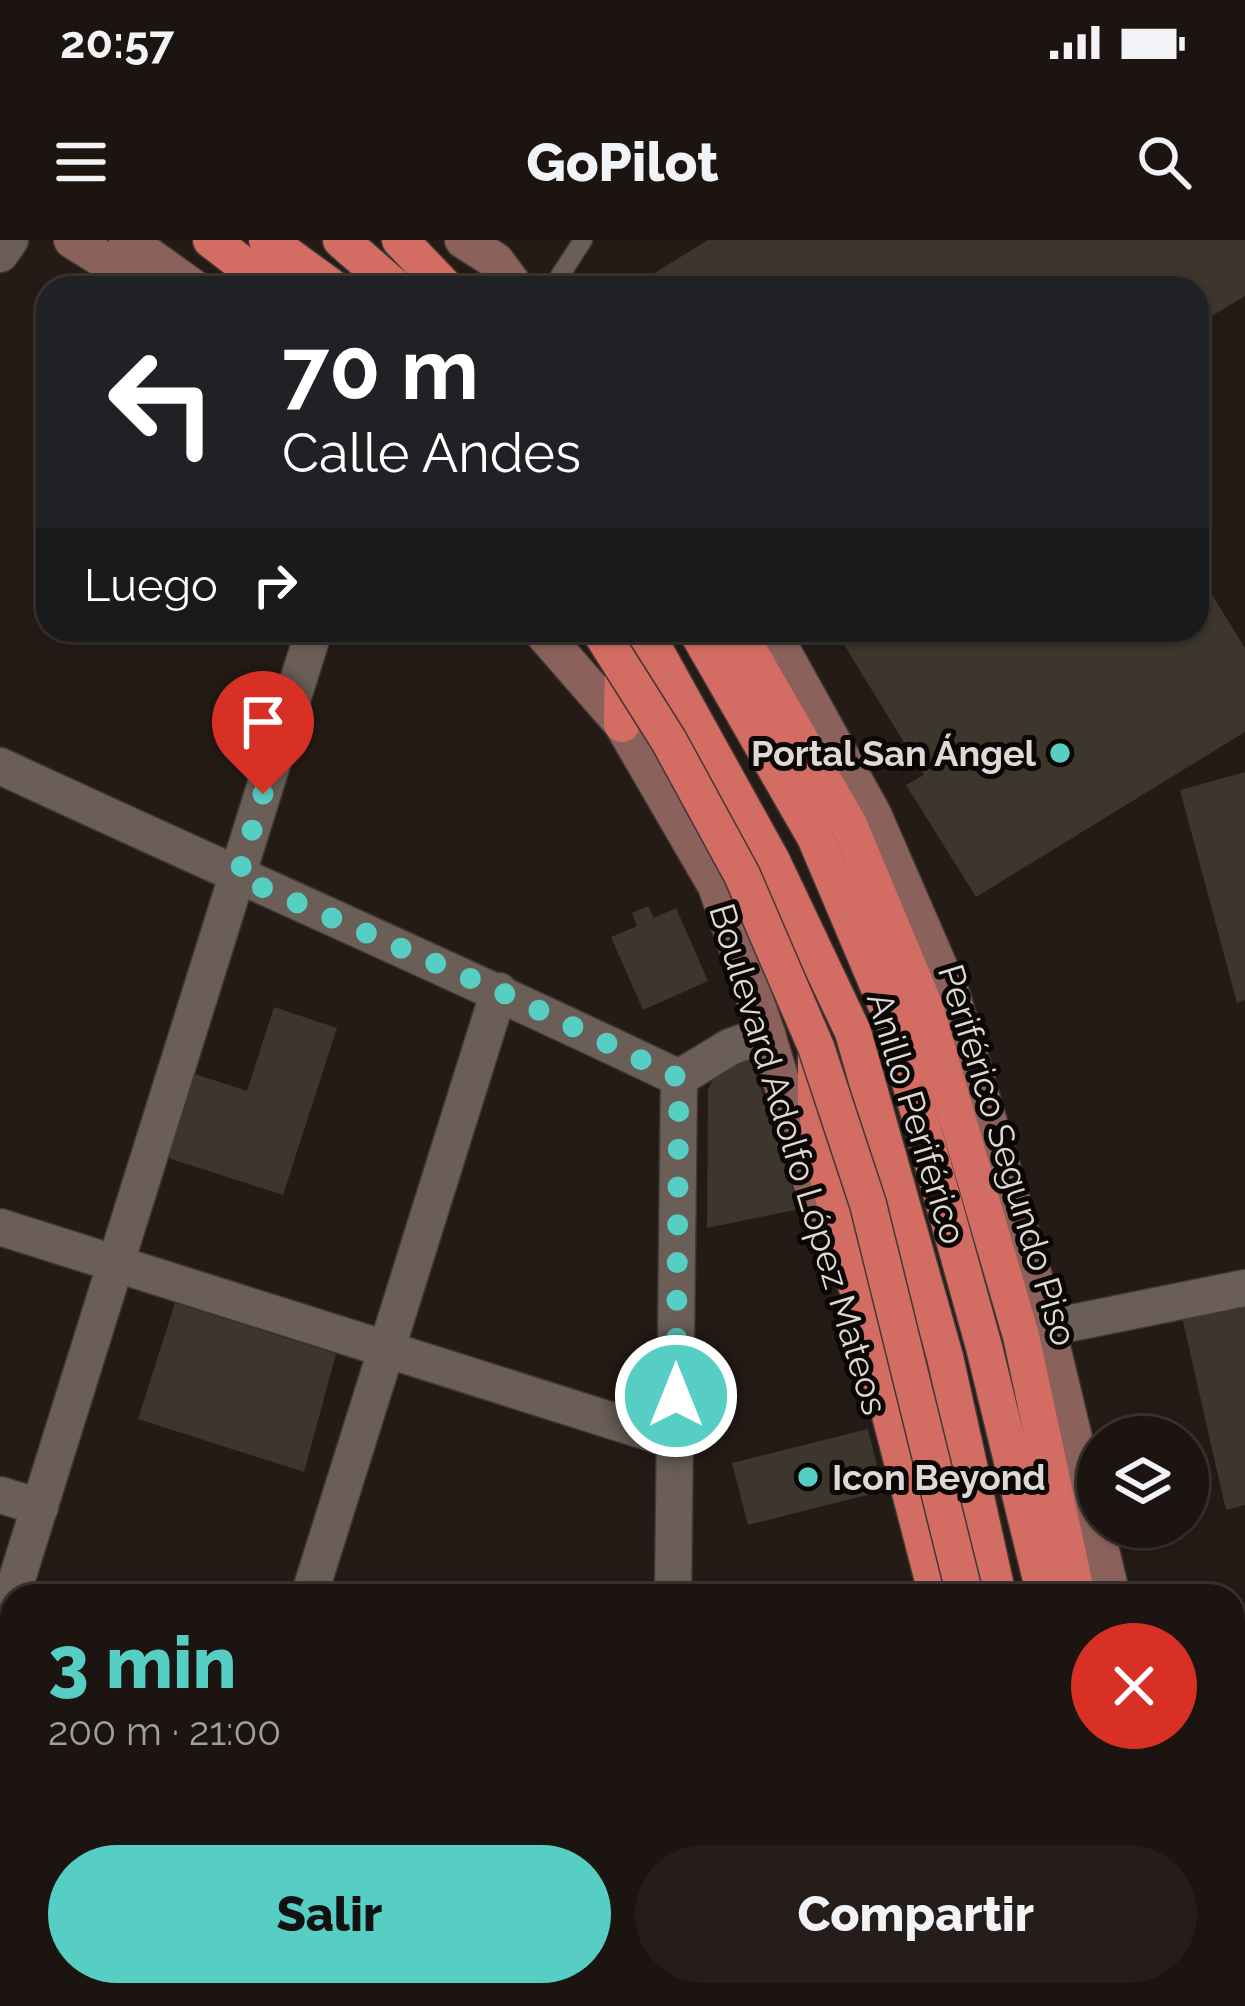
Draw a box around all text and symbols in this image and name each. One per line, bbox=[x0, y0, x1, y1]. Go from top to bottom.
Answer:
text: 20:57 bbox=[60, 16, 174, 69]
icon: menu bbox=[48, 129, 114, 195]
icon: search bbox=[1131, 129, 1197, 195]
text: GoPilot bbox=[526, 130, 719, 194]
text: 70 m bbox=[282, 320, 479, 419]
icon: left bbox=[84, 324, 240, 480]
text: Calle Andes bbox=[282, 421, 581, 485]
icon: right bbox=[242, 552, 308, 618]
text: Luego bbox=[84, 559, 218, 612]
pin bbox=[212, 671, 314, 794]
icon: arrive bbox=[230, 689, 296, 755]
place label: Portal San Ángel bbox=[751, 732, 1037, 774]
marker: Portal San Ángel bbox=[1047, 740, 1073, 766]
street label: Boulevard Adolfo López Mateos bbox=[701, 898, 897, 1420]
street label: Periférico Segundo Piso bbox=[930, 959, 1086, 1351]
street label: Anillo Periférico bbox=[859, 987, 975, 1249]
position arrow bbox=[613, 1333, 739, 1459]
map controls bbox=[1077, 1416, 1209, 1548]
button: layers bbox=[1077, 1416, 1209, 1548]
place label: Icon Beyond bbox=[832, 1456, 1046, 1498]
marker: Icon Beyond bbox=[795, 1464, 821, 1490]
text: 3 min bbox=[48, 1620, 237, 1705]
button: close bbox=[1071, 1623, 1197, 1749]
text: 200 m · 21:00 bbox=[48, 1708, 281, 1754]
button: Salir bbox=[48, 1845, 611, 1983]
button: Compartir bbox=[635, 1845, 1197, 1983]

